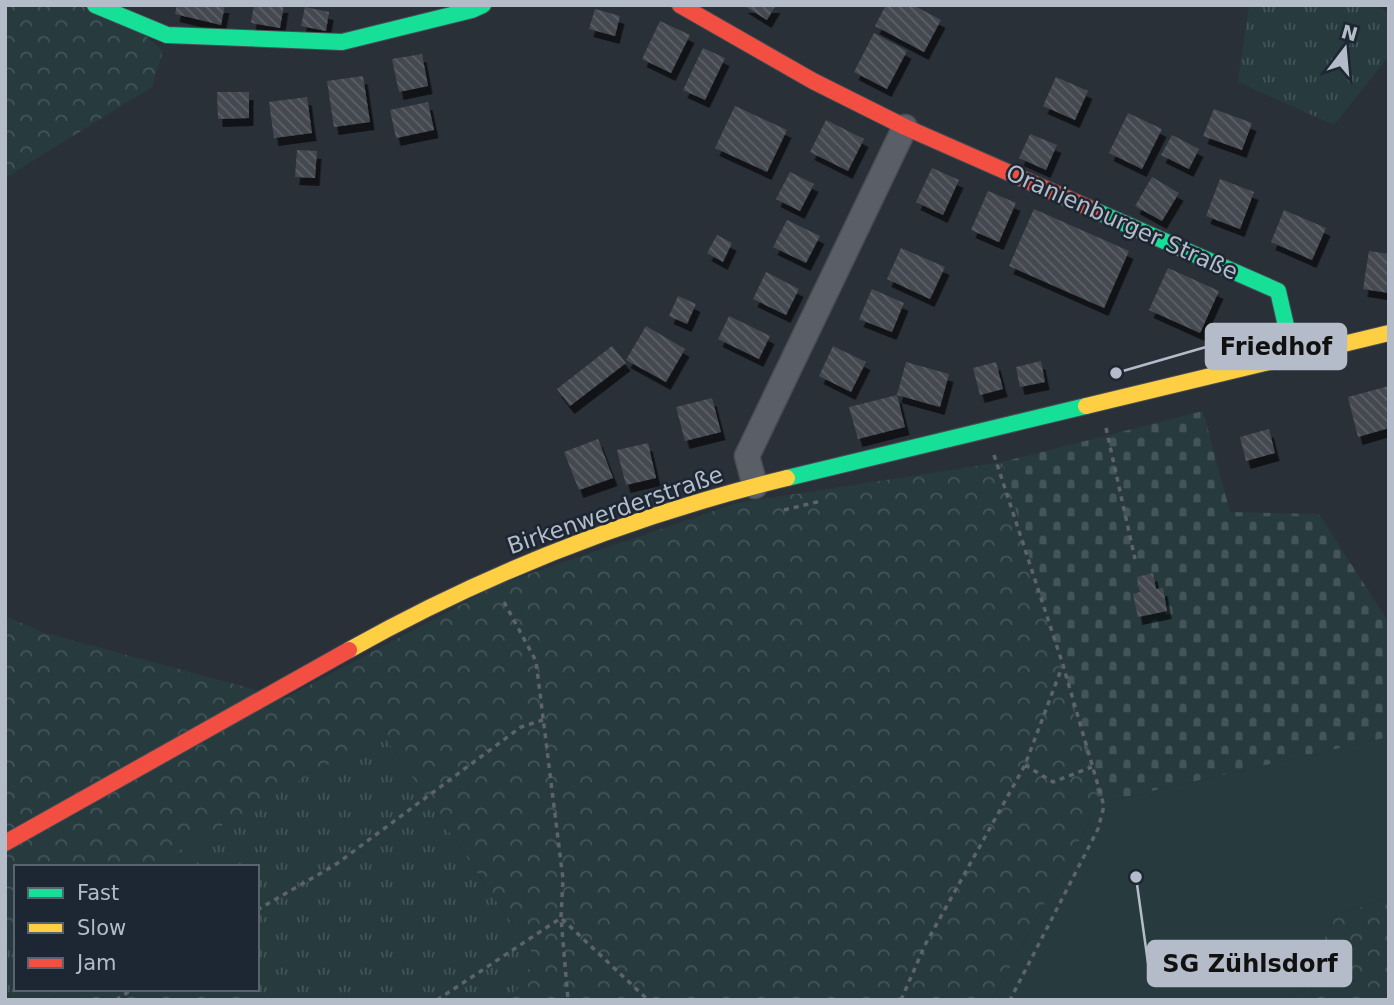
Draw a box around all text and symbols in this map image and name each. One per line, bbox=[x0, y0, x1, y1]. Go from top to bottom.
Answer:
north arrow bbox=[1310, 14, 1380, 84]
text: N bbox=[1339, 20, 1360, 45]
street label: Oranienburger Straße bbox=[1002, 159, 1242, 285]
callout: Friedhof bbox=[1206, 324, 1346, 369]
text: Friedhof bbox=[1220, 333, 1333, 361]
street label: Birkenwerderstraße bbox=[504, 461, 726, 559]
legend bbox=[14, 865, 259, 991]
text: Fast bbox=[77, 881, 119, 905]
text: Slow bbox=[77, 916, 126, 940]
callout: SG Zühlsdorf bbox=[1148, 941, 1351, 986]
text: SG Zühlsdorf bbox=[1162, 950, 1338, 978]
text: Jam bbox=[75, 951, 117, 975]

